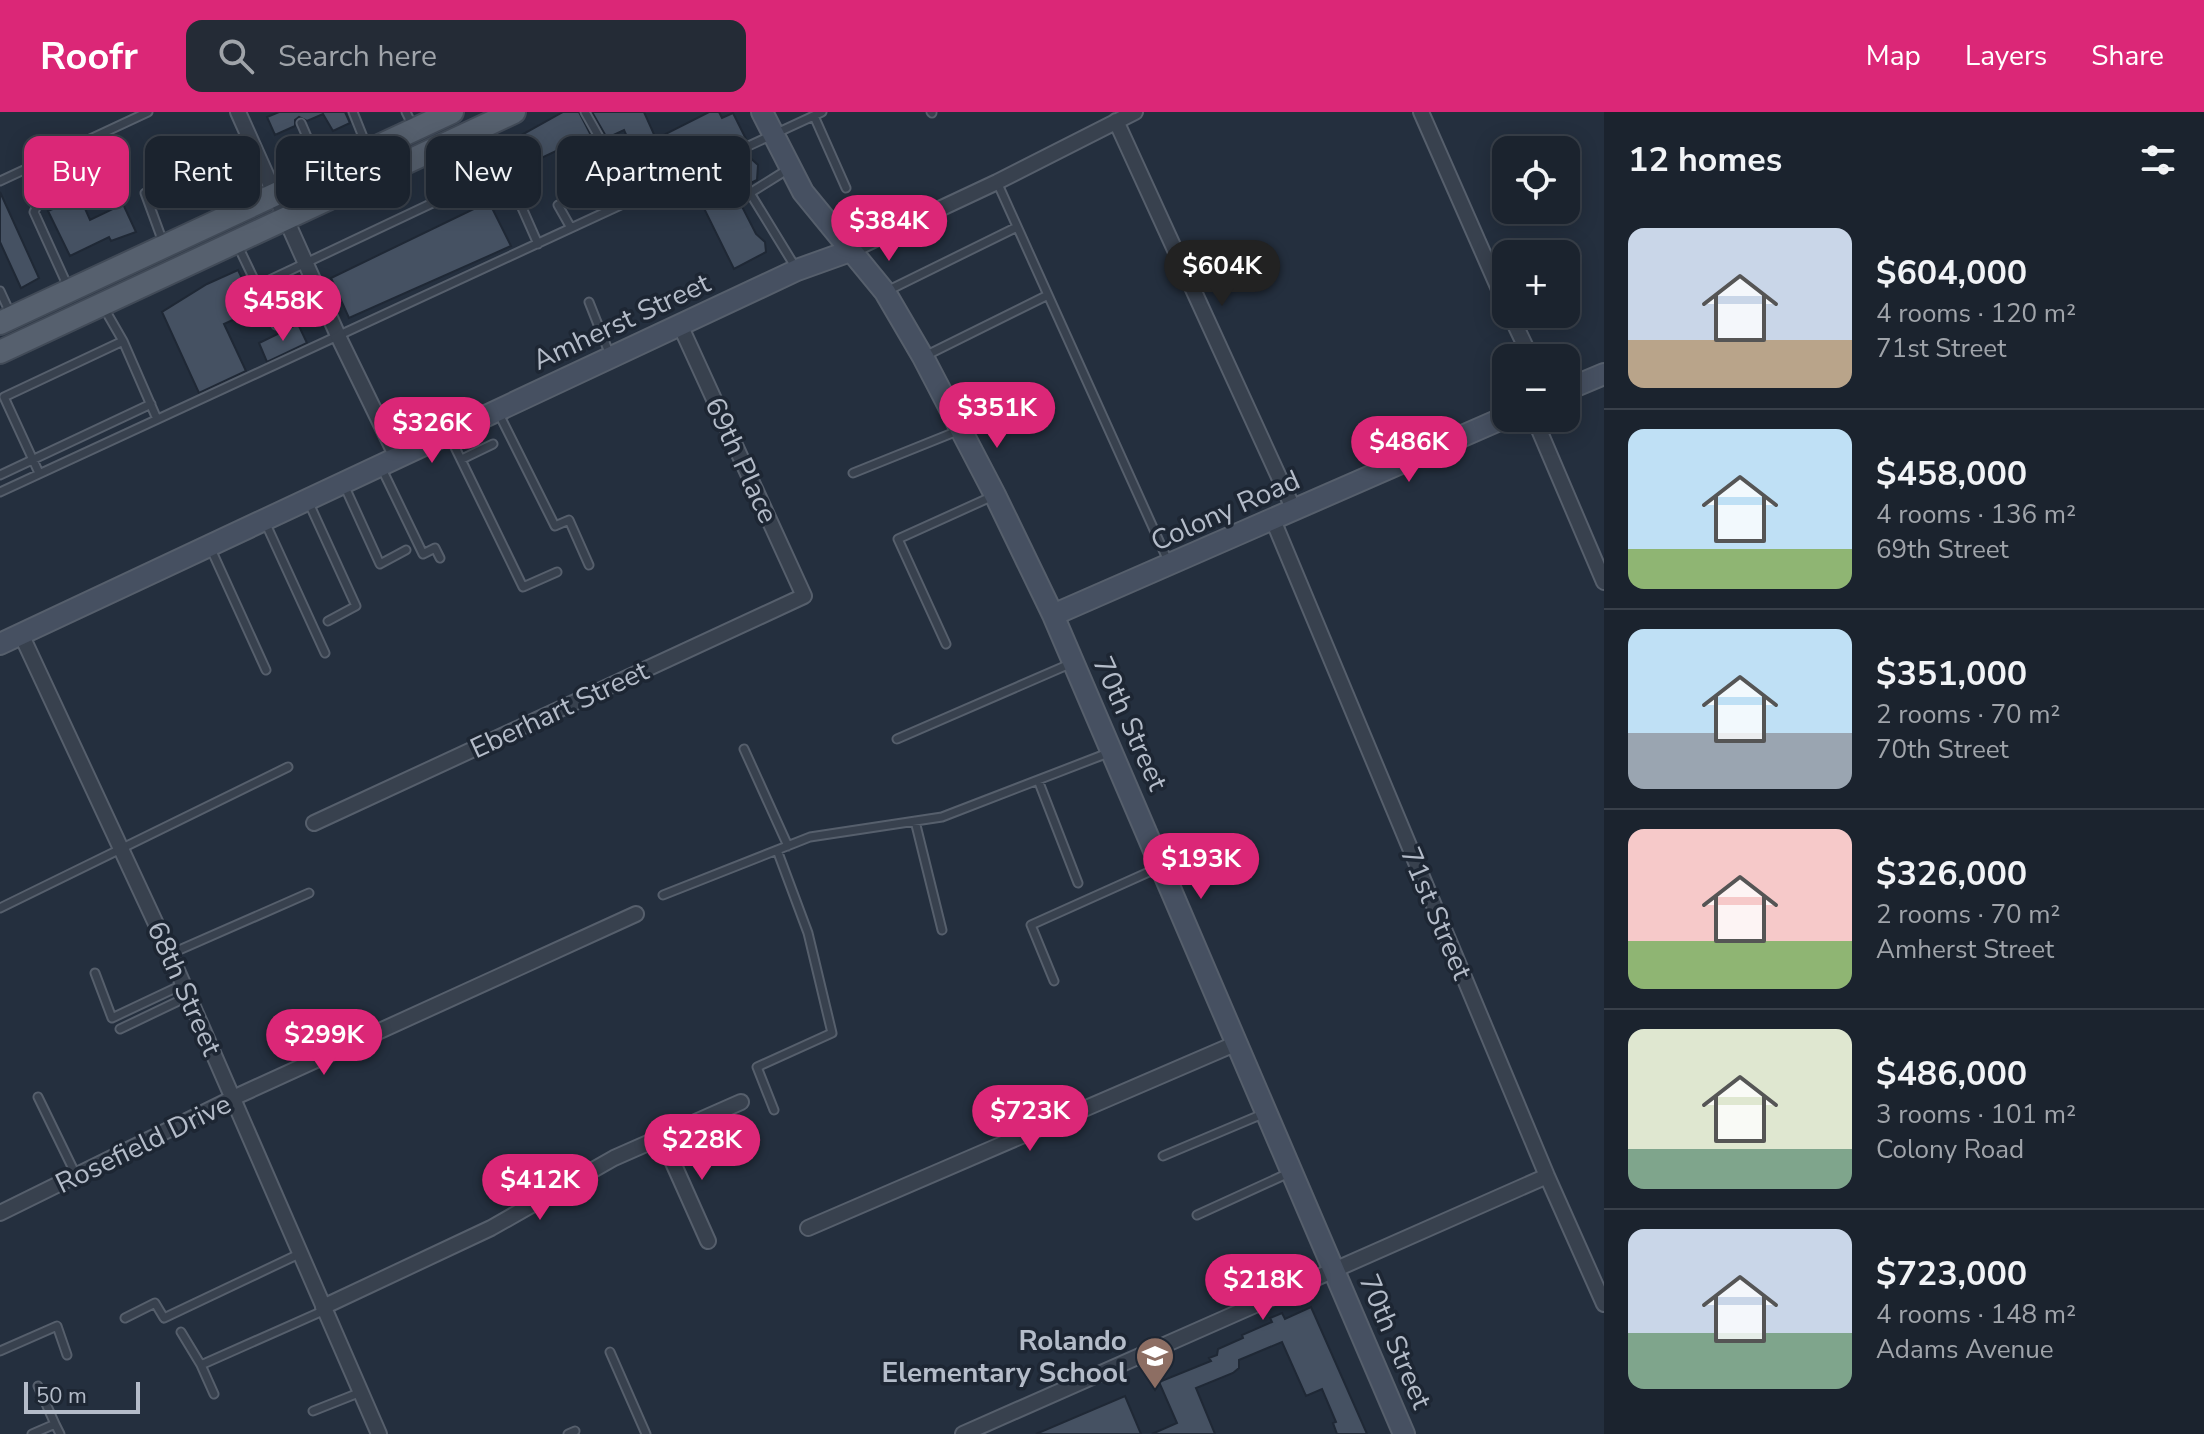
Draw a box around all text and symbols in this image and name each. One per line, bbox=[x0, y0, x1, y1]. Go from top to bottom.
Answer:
search box bbox=[186, 20, 746, 92]
text: Roofr bbox=[40, 31, 138, 82]
icon: search bbox=[214, 34, 258, 78]
text: Search here bbox=[278, 36, 437, 77]
text: Map bbox=[1866, 37, 1921, 75]
text: Layers bbox=[1965, 37, 2047, 75]
text: Share bbox=[2091, 37, 2164, 75]
chip: Buy bbox=[24, 136, 129, 208]
chip: Rent bbox=[145, 136, 260, 208]
chip: Filters bbox=[276, 136, 410, 208]
chip: New bbox=[426, 136, 541, 208]
chip: Apartment bbox=[557, 136, 750, 208]
map controls bbox=[1492, 136, 1580, 432]
button: locate bbox=[1492, 136, 1580, 224]
text: 12 homes bbox=[1628, 137, 1782, 183]
icon: filters bbox=[2136, 138, 2180, 182]
pin: $384K bbox=[833, 195, 945, 263]
text: $384K bbox=[849, 203, 929, 238]
pin: $604K bbox=[1166, 240, 1278, 308]
button: + bbox=[1492, 240, 1580, 328]
text: $604K bbox=[1182, 248, 1262, 283]
text: $604,000 bbox=[1876, 250, 2027, 296]
icon: home bbox=[1692, 260, 1788, 356]
street label: Amherst Street bbox=[526, 264, 717, 380]
pin: $458K bbox=[227, 275, 339, 343]
text: $458K bbox=[243, 283, 323, 318]
text: 4 rooms · 120 m² bbox=[1876, 296, 2076, 331]
text: 71st Street bbox=[1876, 331, 2006, 366]
button: − bbox=[1492, 344, 1580, 432]
pin: $351K bbox=[941, 382, 1053, 450]
text: $351K bbox=[957, 390, 1037, 425]
street label: 69th Place bbox=[695, 391, 787, 530]
pin: $326K bbox=[376, 397, 488, 465]
text: $326K bbox=[392, 405, 472, 440]
pin: $486K bbox=[1353, 416, 1465, 484]
text: $486K bbox=[1369, 424, 1449, 459]
text: $458,000 bbox=[1876, 451, 2027, 497]
street label: Colony Road bbox=[1145, 461, 1306, 561]
icon: home bbox=[1692, 461, 1788, 557]
text: 4 rooms · 136 m² bbox=[1876, 497, 2076, 532]
text: 69th Street bbox=[1876, 532, 2009, 567]
street label: 70th Street bbox=[1084, 650, 1177, 797]
text: $351,000 bbox=[1876, 651, 2027, 697]
street label: Eberhart Street bbox=[464, 652, 655, 768]
icon: home bbox=[1692, 661, 1788, 757]
text: 2 rooms · 70 m² bbox=[1876, 697, 2060, 732]
text: 70th Street bbox=[1876, 732, 2009, 767]
pin: $193K bbox=[1145, 833, 1257, 901]
text: $193K bbox=[1161, 841, 1241, 876]
street label: 71st Street bbox=[1391, 841, 1481, 986]
text: $326,000 bbox=[1876, 851, 2027, 897]
icon: home bbox=[1692, 861, 1788, 957]
text: 2 rooms · 70 m² bbox=[1876, 897, 2060, 932]
street label: 68th Street bbox=[138, 915, 231, 1062]
text: Amherst Street bbox=[1876, 932, 2054, 967]
pin: $299K bbox=[268, 1009, 380, 1077]
text: $299K bbox=[284, 1017, 364, 1052]
text: $486,000 bbox=[1876, 1051, 2027, 1097]
icon: home bbox=[1692, 1061, 1788, 1157]
street label: Rosefield Drive bbox=[49, 1085, 238, 1203]
pin: $723K bbox=[974, 1085, 1086, 1153]
text: $723K bbox=[990, 1093, 1070, 1128]
text: 3 rooms · 101 m² bbox=[1876, 1097, 2076, 1132]
pin: $228K bbox=[646, 1114, 758, 1182]
text: $228K bbox=[662, 1122, 742, 1157]
text: Colony Road bbox=[1876, 1132, 2024, 1167]
pin: $412K bbox=[484, 1154, 596, 1222]
text: $412K bbox=[500, 1162, 580, 1197]
text: $723,000 bbox=[1876, 1251, 2027, 1297]
pin: $218K bbox=[1207, 1254, 1319, 1322]
icon: home bbox=[1692, 1261, 1788, 1357]
text: $218K bbox=[1223, 1262, 1303, 1297]
street label: 70th Street bbox=[1350, 1268, 1441, 1415]
text: 4 rooms · 148 m² bbox=[1876, 1297, 2076, 1332]
place label: Rolando Elementary School bbox=[882, 1322, 1127, 1392]
text: Adams Avenue bbox=[1876, 1332, 2054, 1367]
school or university icon: Rolando Elementary School bbox=[1134, 1335, 1176, 1390]
scale bar bbox=[24, 1378, 140, 1414]
text: 50 m bbox=[36, 1381, 87, 1411]

